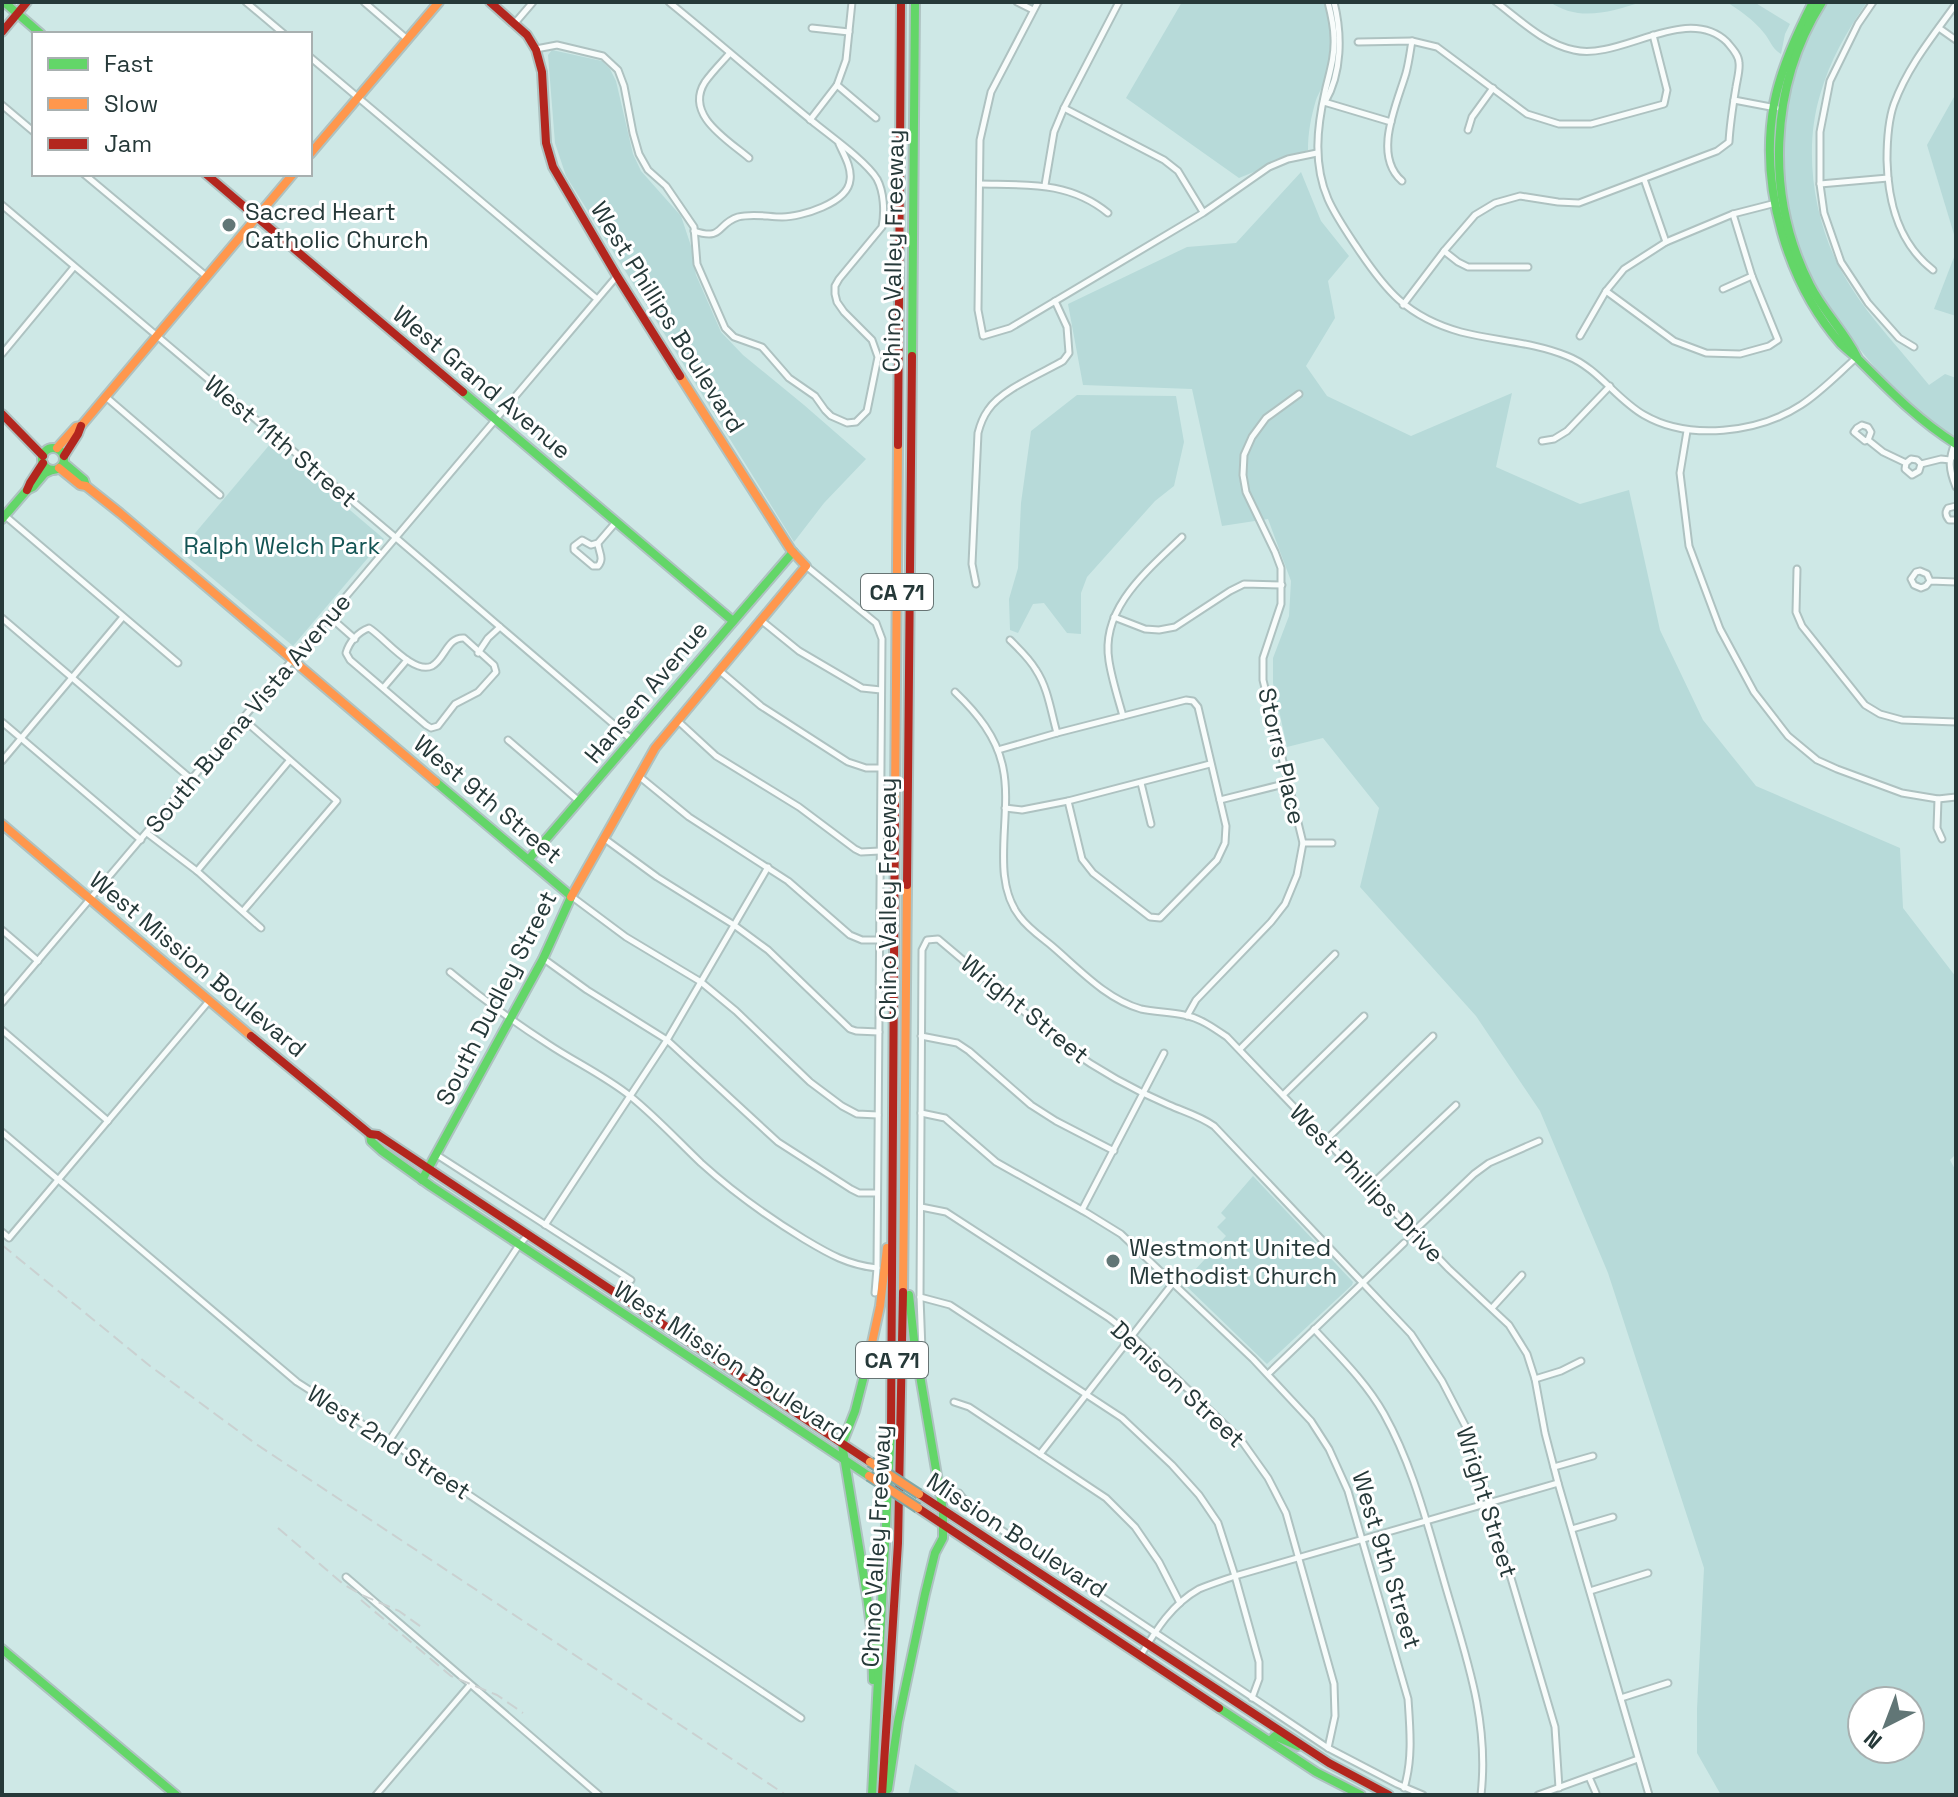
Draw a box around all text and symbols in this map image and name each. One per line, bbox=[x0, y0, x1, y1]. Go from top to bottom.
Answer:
legend bbox=[32, 32, 312, 176]
text: Fast bbox=[104, 48, 154, 79]
text: Slow bbox=[104, 88, 158, 119]
text: Jam bbox=[104, 128, 152, 159]
street label: Chino Valley Freeway bbox=[875, 129, 911, 373]
place label: Sacred Heart Catholic Church bbox=[245, 196, 429, 255]
street label: West Phillips Boulevard bbox=[584, 196, 752, 438]
marker: Sacred Heart Catholic Church bbox=[220, 216, 238, 234]
street label: West Grand Avenue bbox=[386, 298, 578, 466]
street label: West 11th Street bbox=[198, 368, 364, 514]
park label: Ralph Welch Park bbox=[184, 530, 381, 561]
road number: CA 71 bbox=[861, 574, 933, 610]
street label: South Buena Vista Avenue bbox=[138, 587, 358, 839]
street label: Hansen Avenue bbox=[577, 614, 715, 770]
street label: Storrs Place bbox=[1251, 685, 1313, 827]
street label: West 9th Street bbox=[407, 728, 569, 870]
street label: Chino Valley Freeway bbox=[872, 778, 903, 1020]
street label: West Mission Boulevard bbox=[83, 864, 313, 1064]
street label: South Dudley Street bbox=[429, 886, 563, 1110]
street label: Wright Street bbox=[955, 948, 1095, 1070]
street label: West Phillips Drive bbox=[1283, 1097, 1451, 1269]
place label: Westmont United Methodist Church bbox=[1129, 1232, 1337, 1291]
marker: Westmont United Methodist Church bbox=[1104, 1252, 1122, 1270]
street label: West Mission Boulevard bbox=[608, 1274, 854, 1448]
street label: Denison Street bbox=[1104, 1314, 1252, 1454]
road number: CA 71 bbox=[856, 1342, 928, 1378]
street label: West 2nd Street bbox=[301, 1378, 477, 1506]
street label: Wright Street bbox=[1449, 1423, 1525, 1581]
street label: Chino Valley Freeway bbox=[854, 1424, 898, 1668]
street label: Mission Boulevard bbox=[921, 1465, 1113, 1605]
street label: West 9th Street bbox=[1345, 1467, 1429, 1653]
north arrow bbox=[1846, 1685, 1926, 1765]
text: N bbox=[1858, 1725, 1887, 1755]

